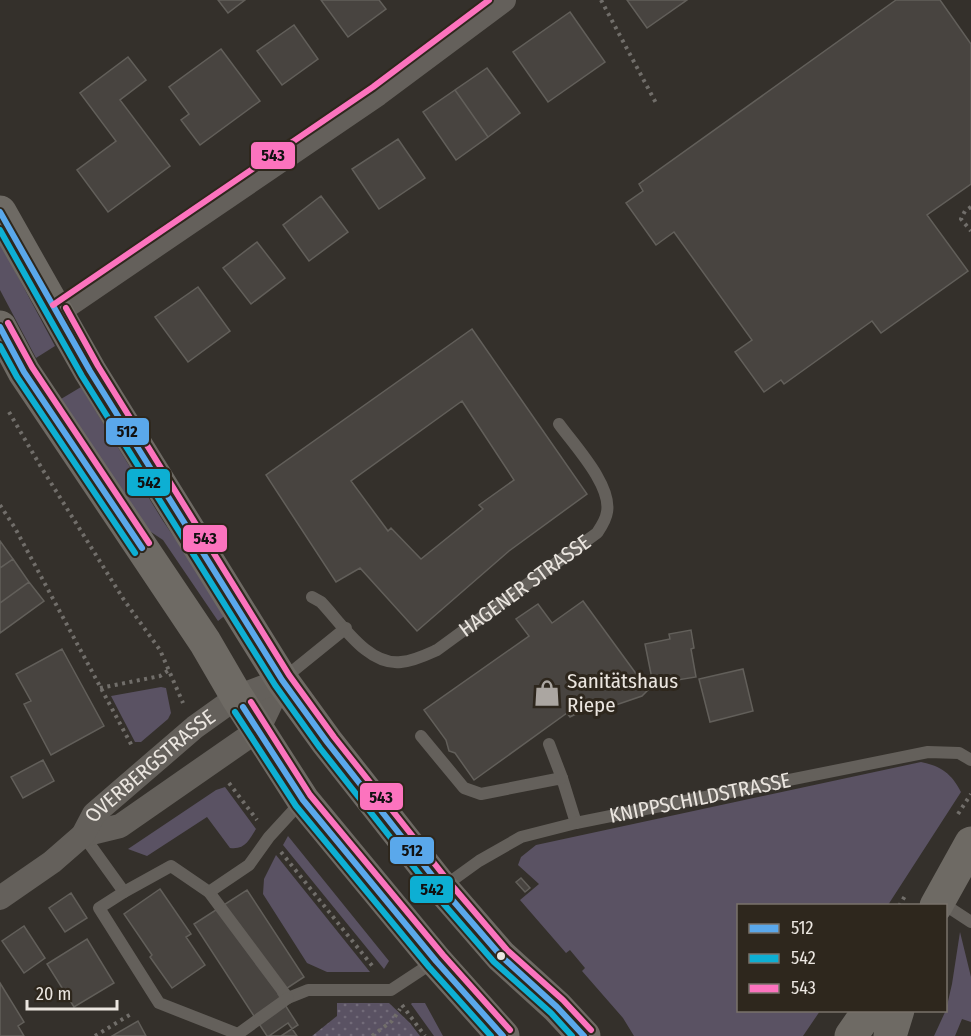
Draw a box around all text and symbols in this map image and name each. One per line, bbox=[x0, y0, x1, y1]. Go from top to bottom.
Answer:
line badge: 543 bbox=[250, 141, 296, 170]
text: 543 bbox=[261, 146, 285, 165]
line badge: 512 bbox=[105, 417, 150, 446]
text: 512 bbox=[116, 422, 138, 441]
line badge: 542 bbox=[126, 468, 171, 497]
text: 542 bbox=[137, 473, 161, 492]
line badge: 543 bbox=[182, 524, 228, 553]
text: 543 bbox=[193, 529, 217, 548]
street label: HAGENER STRASSE bbox=[454, 529, 596, 643]
place label: Sanitätshaus Riepe bbox=[567, 668, 678, 718]
shop icon: Sanitätshaus Riepe bbox=[532, 678, 562, 708]
street label: OVERBERGSTRASSE bbox=[79, 704, 220, 826]
street label: KNIPPSCHILDSTRASSE bbox=[607, 767, 793, 829]
line badge: 543 bbox=[359, 782, 404, 811]
text: 543 bbox=[369, 788, 393, 807]
line badge: 512 bbox=[389, 836, 435, 865]
text: 512 bbox=[401, 841, 423, 860]
line badge: 542 bbox=[409, 875, 454, 904]
text: 542 bbox=[420, 880, 444, 899]
legend bbox=[737, 904, 947, 1012]
text: 512 bbox=[791, 917, 813, 939]
text: 542 bbox=[791, 947, 816, 969]
unlabelled marker bbox=[495, 950, 507, 962]
scale bar bbox=[27, 973, 117, 1011]
text: 543 bbox=[791, 977, 816, 999]
text: 20 m bbox=[36, 983, 71, 1005]

